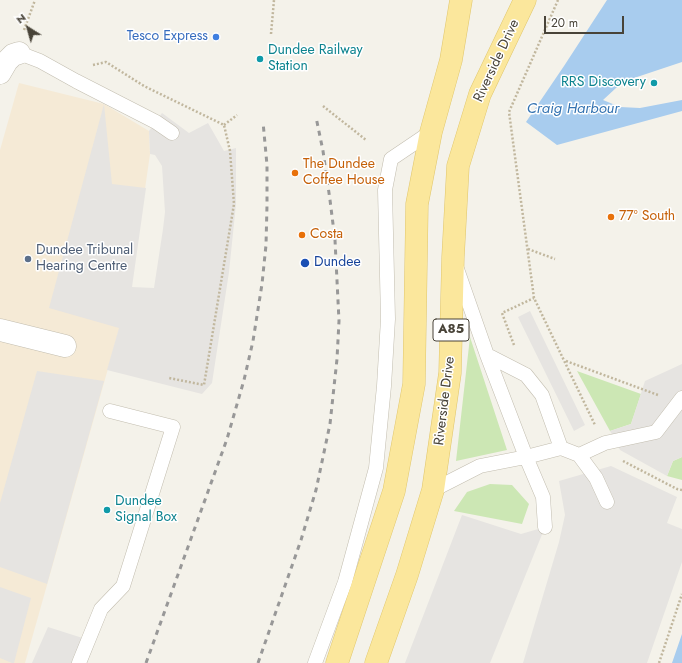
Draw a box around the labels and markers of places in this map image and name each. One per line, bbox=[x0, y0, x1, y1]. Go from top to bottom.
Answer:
place label: Tesco Express bbox=[127, 29, 208, 45]
marker: Tesco Express bbox=[211, 32, 221, 42]
place label: Dundee Railway Station bbox=[268, 43, 363, 76]
marker: Dundee Railway Station bbox=[255, 54, 265, 64]
place label: RRS Discovery bbox=[561, 75, 646, 91]
marker: RRS Discovery bbox=[649, 78, 659, 88]
place label: The Dundee Coffee House bbox=[303, 157, 385, 190]
marker: The Dundee Coffee House bbox=[290, 168, 300, 178]
place label: 77º South bbox=[619, 209, 675, 225]
marker: 77º South bbox=[606, 212, 616, 222]
place label: Costa bbox=[310, 227, 343, 243]
marker: Costa bbox=[297, 230, 307, 240]
place label: Dundee Tribunal Hearing Centre bbox=[36, 243, 133, 276]
marker: Dundee Tribunal Hearing Centre bbox=[23, 254, 33, 264]
place label: Dundee bbox=[314, 255, 361, 271]
marker: Dundee bbox=[299, 257, 311, 269]
place label: Dundee Signal Box bbox=[115, 494, 177, 526]
marker: Dundee Signal Box bbox=[102, 505, 112, 515]

